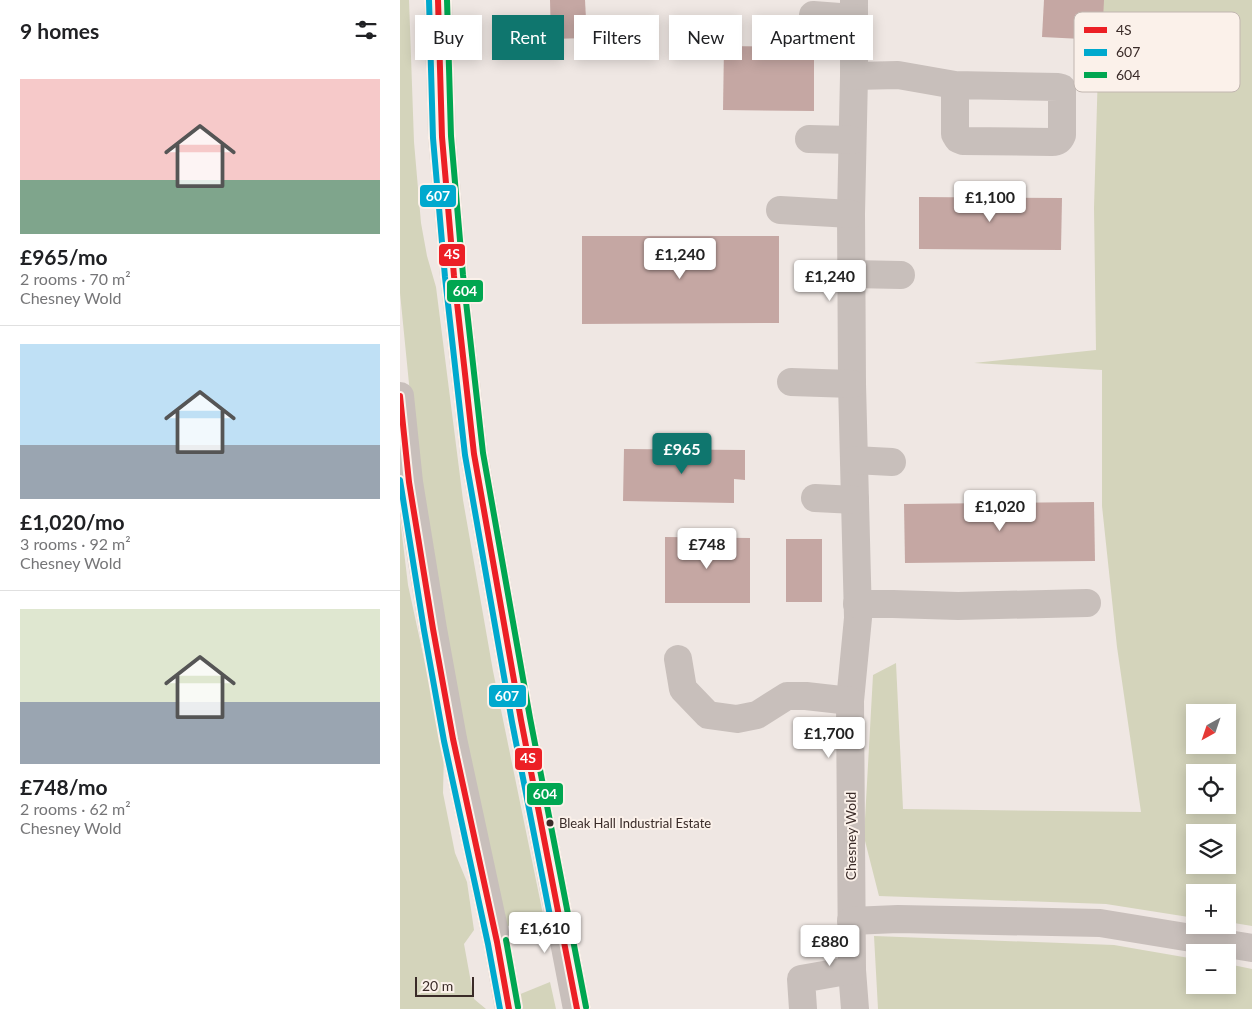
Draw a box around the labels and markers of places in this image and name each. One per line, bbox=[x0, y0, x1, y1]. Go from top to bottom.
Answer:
pin: £1,100 bbox=[949, 180, 1031, 223]
pin: £1,240 bbox=[639, 238, 721, 280]
pin: £1,240 bbox=[789, 260, 871, 302]
pin: £965 bbox=[652, 432, 712, 475]
pin: £1,020 bbox=[959, 490, 1041, 532]
pin: £748 bbox=[677, 528, 737, 570]
pin: £1,700 bbox=[788, 716, 870, 759]
place label: Bleak Hall Industrial Estate bbox=[559, 815, 711, 831]
marker: Bleak Hall Industrial Estate bbox=[545, 818, 555, 828]
pin: £1,610 bbox=[504, 912, 586, 954]
pin: £880 bbox=[800, 924, 860, 967]

